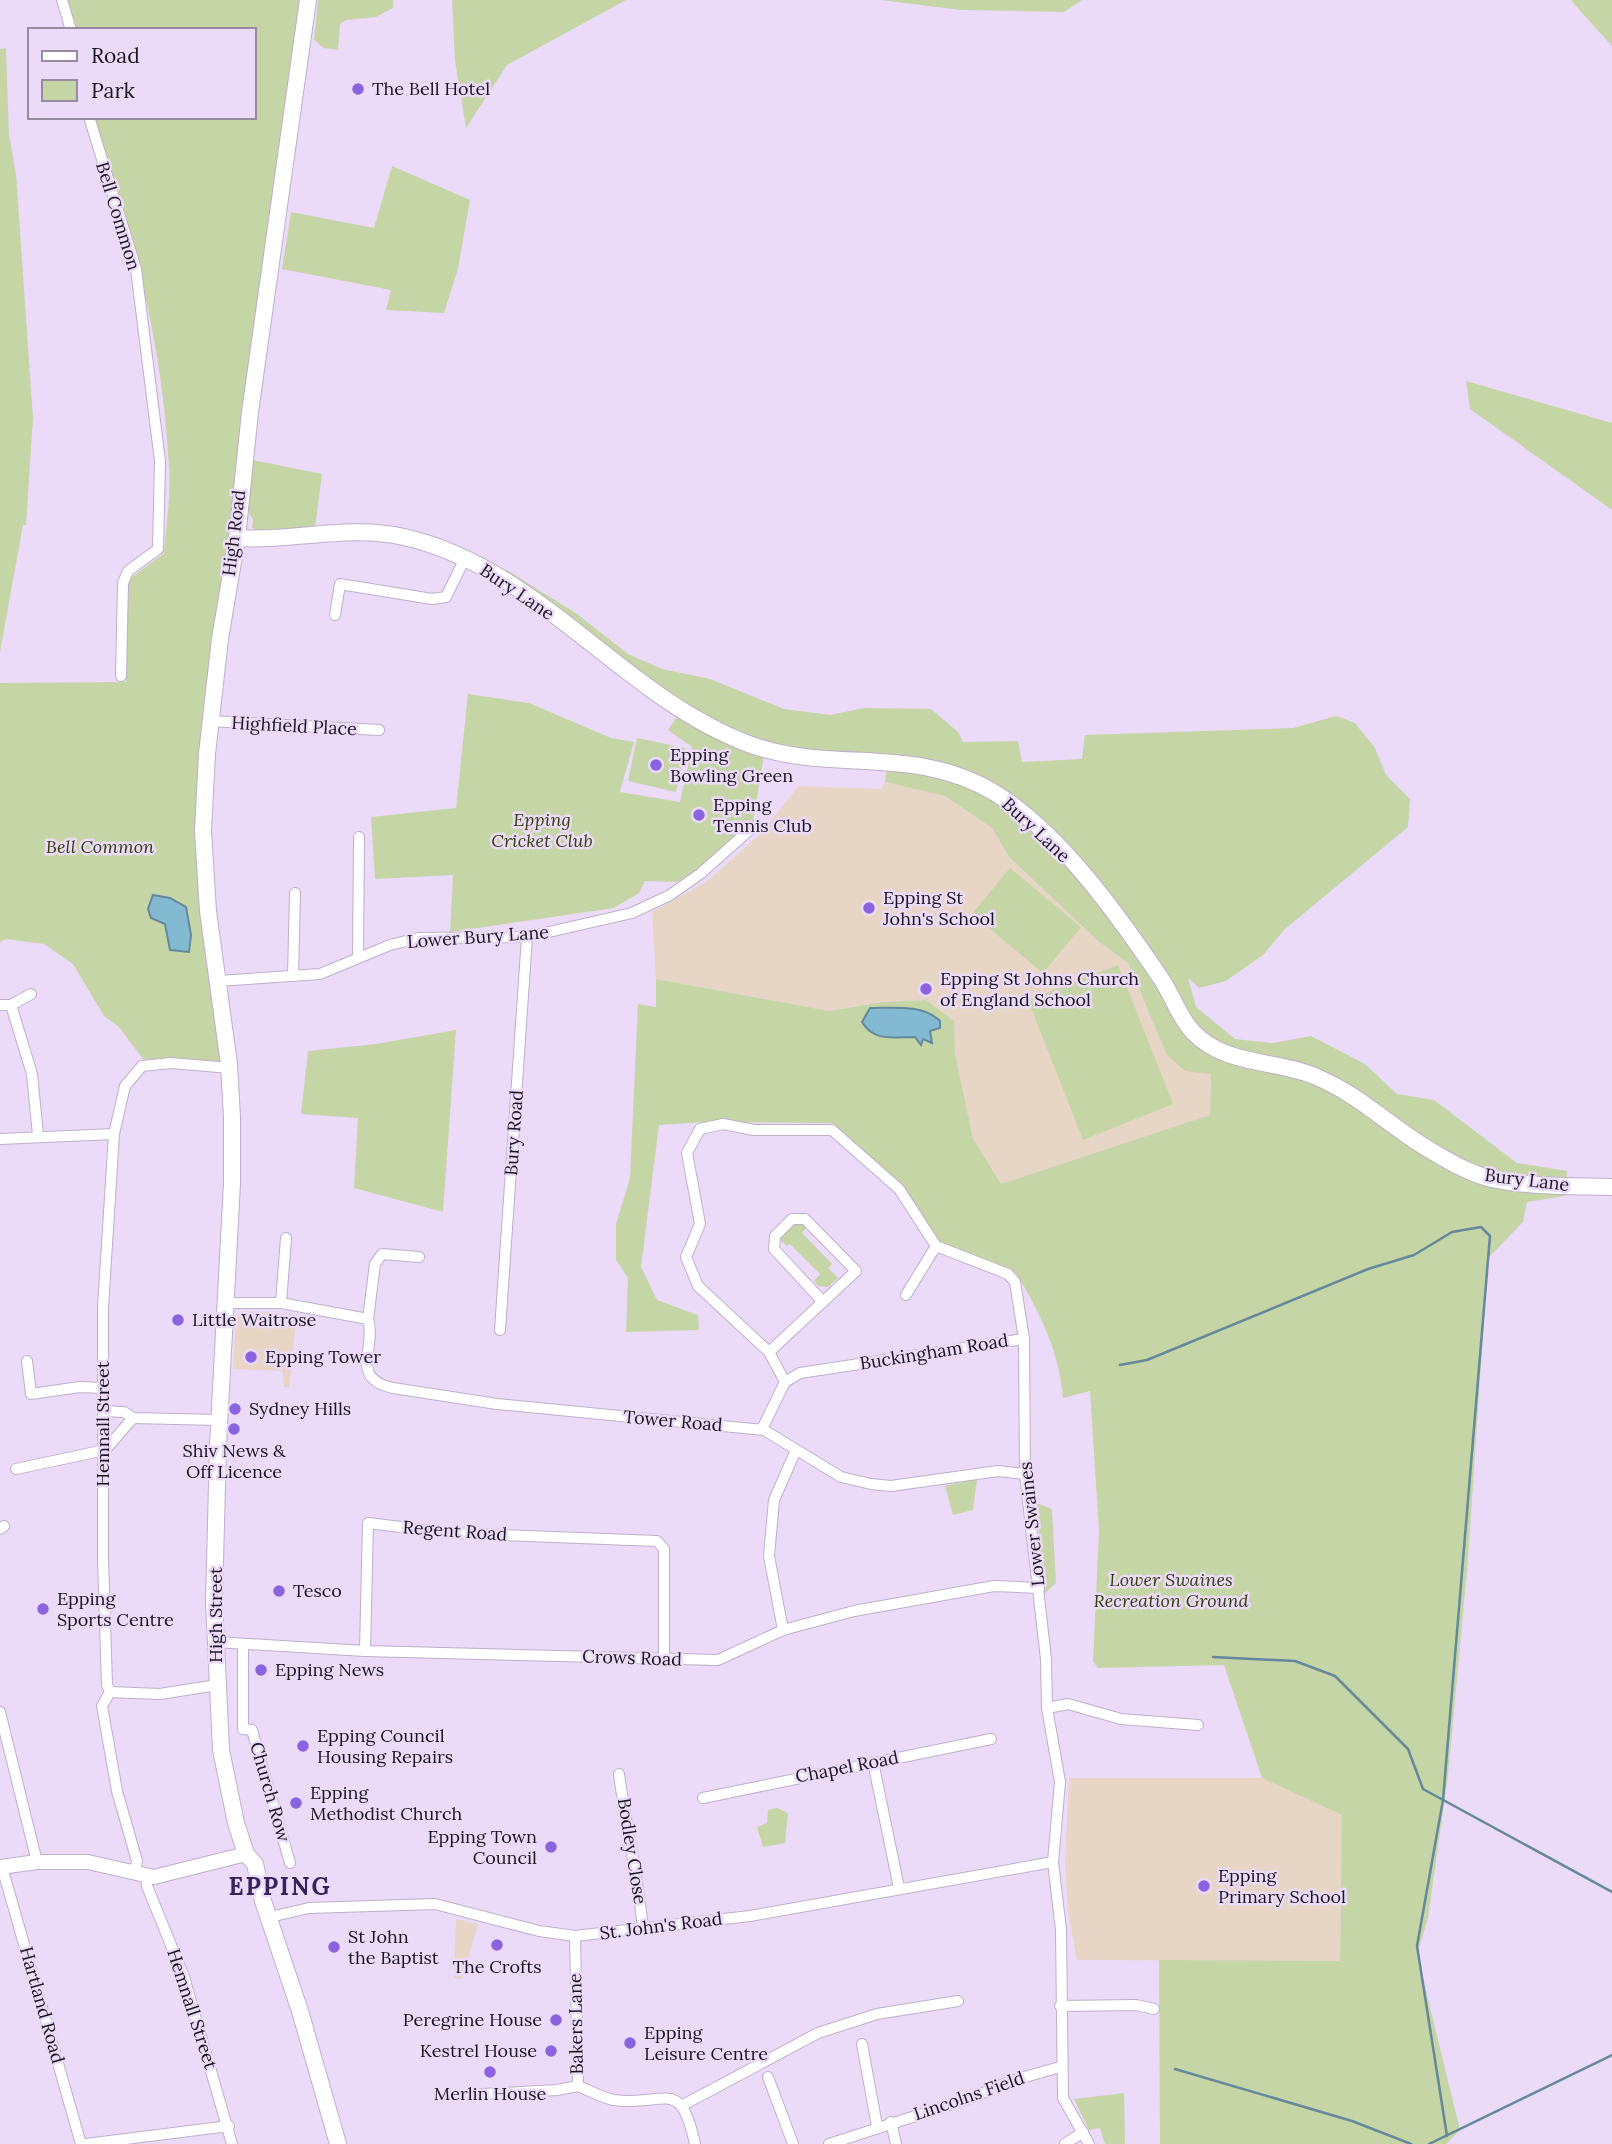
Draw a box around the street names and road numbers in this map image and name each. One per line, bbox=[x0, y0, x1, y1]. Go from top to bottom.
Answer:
street label: Bell Common bbox=[91, 159, 146, 273]
street label: High Road bbox=[217, 488, 250, 577]
street label: Bury Lane bbox=[476, 558, 559, 625]
street label: Highfield Place bbox=[231, 711, 358, 740]
street label: Bury Lane bbox=[997, 792, 1075, 867]
street label: Lower Bury Lane bbox=[406, 920, 550, 953]
street label: Bury Road bbox=[499, 1089, 528, 1177]
street label: Bury Lane bbox=[1484, 1163, 1571, 1196]
street label: Buckingham Road bbox=[858, 1328, 1010, 1375]
street label: Hemnall Street bbox=[91, 1361, 114, 1487]
street label: Tower Road bbox=[623, 1405, 724, 1436]
street label: Lower Swaines bbox=[1014, 1461, 1049, 1587]
street label: Regent Road bbox=[402, 1515, 508, 1546]
street label: High Street bbox=[204, 1567, 227, 1663]
street label: Crows Road bbox=[582, 1644, 683, 1671]
street label: Church Row bbox=[245, 1739, 296, 1845]
street label: Chapel Road bbox=[793, 1745, 901, 1788]
street label: Bodley Close bbox=[613, 1796, 652, 1906]
street label: St. John's Road bbox=[598, 1907, 724, 1944]
street label: Hartland Road bbox=[15, 1944, 70, 2066]
street label: Hemnall Street bbox=[162, 1946, 223, 2072]
street label: Bakers Lane bbox=[563, 1973, 588, 2075]
street label: Lincolns Field bbox=[910, 2066, 1027, 2125]

